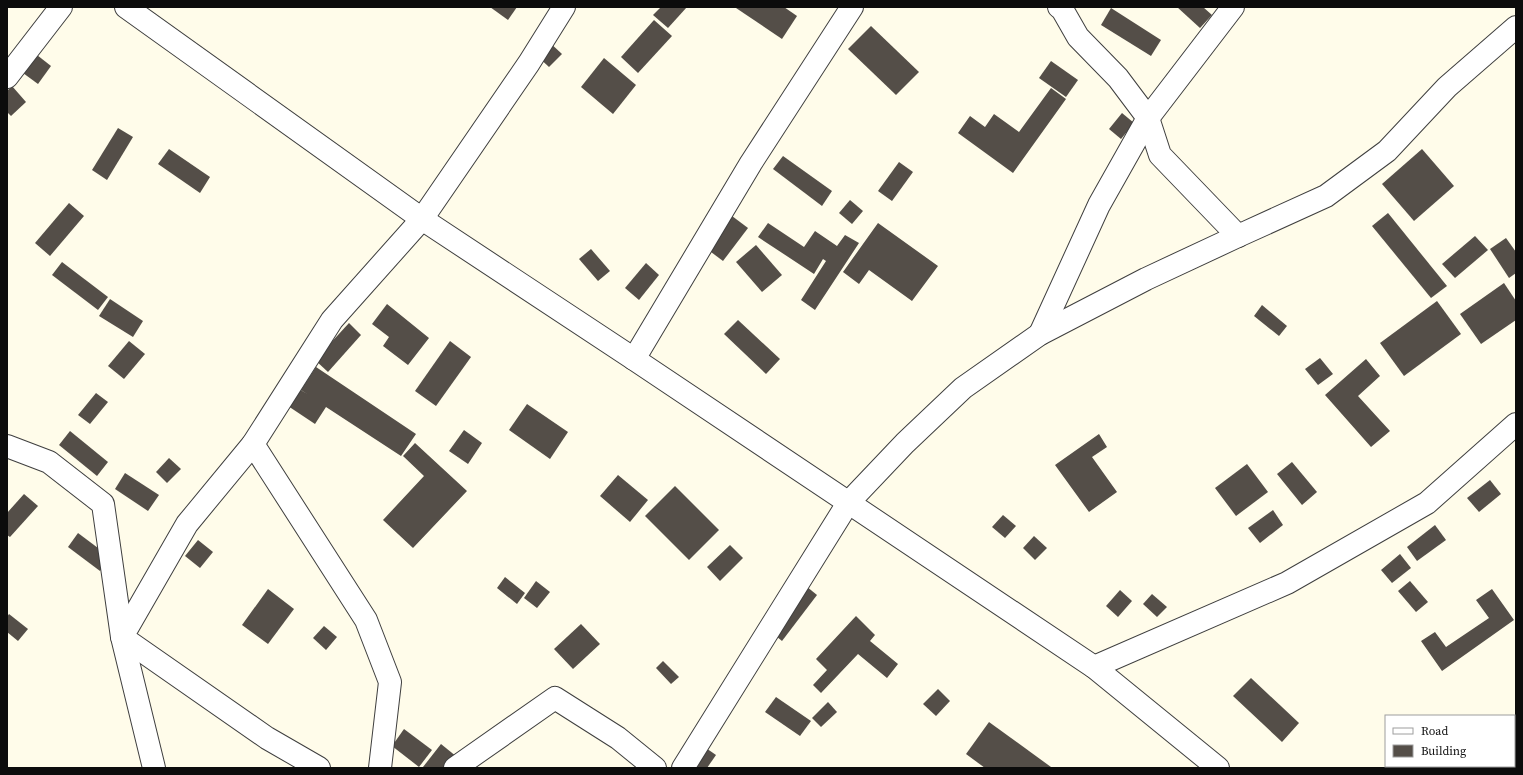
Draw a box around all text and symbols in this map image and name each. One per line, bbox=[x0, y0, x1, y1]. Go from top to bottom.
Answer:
legend bbox=[1385, 715, 1515, 767]
text: Road bbox=[1421, 723, 1448, 739]
text: Building bbox=[1421, 743, 1466, 759]

